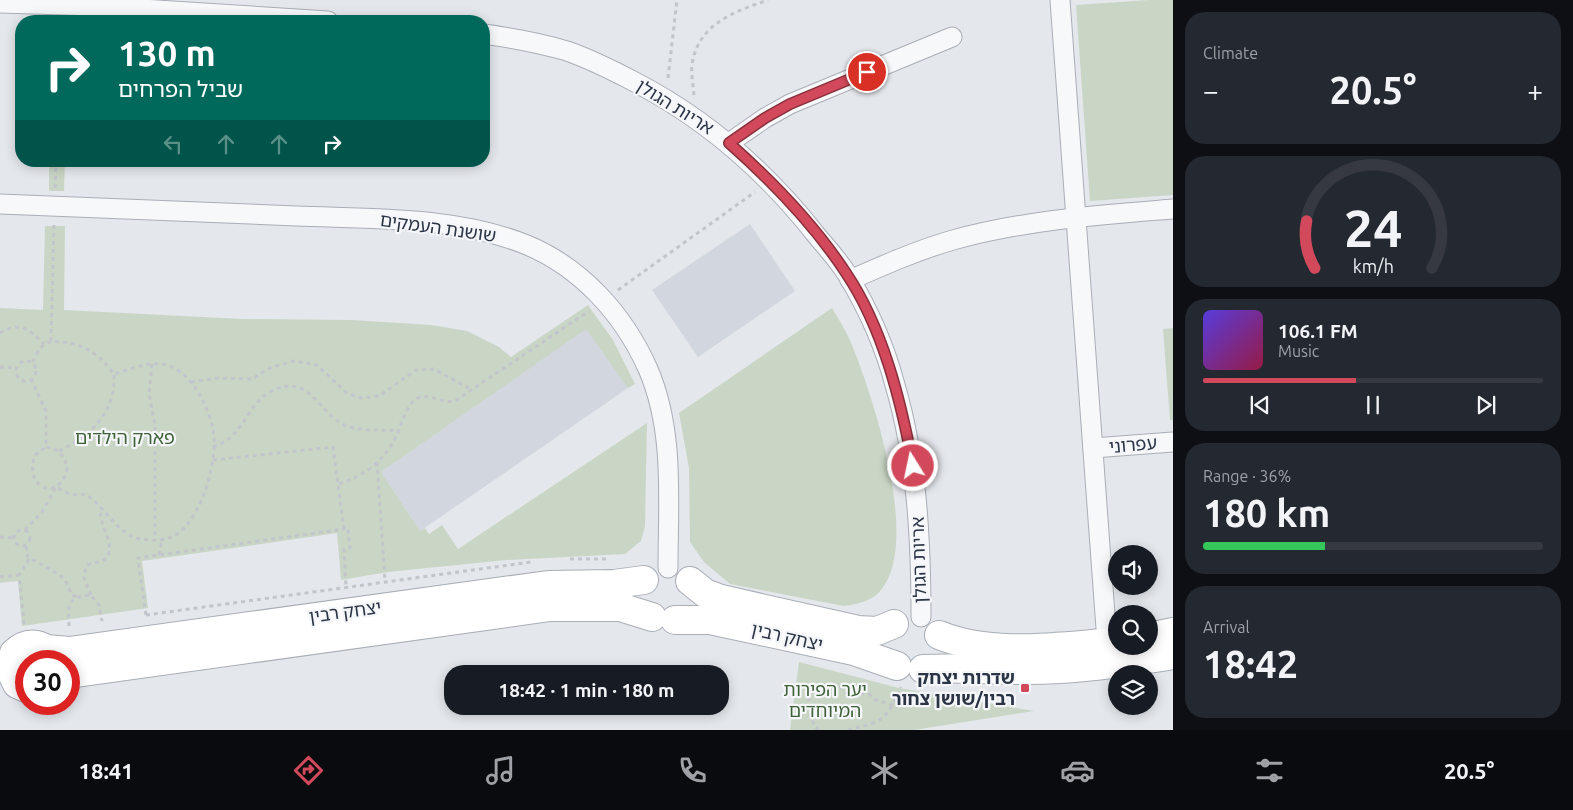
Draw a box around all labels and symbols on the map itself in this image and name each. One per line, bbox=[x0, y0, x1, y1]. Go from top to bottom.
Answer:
pin bbox=[846, 51, 888, 93]
street label: אריות הגולן bbox=[633, 75, 718, 138]
street label: שושנת העמקים bbox=[379, 209, 498, 245]
park label: פארק הילדים bbox=[75, 427, 175, 447]
street label: עפרוני bbox=[1108, 432, 1158, 456]
position arrow bbox=[886, 439, 938, 491]
street label: אריות הגולן bbox=[906, 516, 930, 604]
street label: יצחק רבין bbox=[307, 596, 382, 626]
street label: יצחק רבין bbox=[749, 618, 825, 654]
speed limit sign: 30 bbox=[15, 650, 80, 715]
place label: שדרות יצחק רבין/שושן צחור bbox=[892, 667, 1015, 708]
park label: יער הפירות המיוחדים bbox=[783, 679, 867, 720]
marker: שדרות יצחק רבין/שושן צחור bbox=[1019, 682, 1031, 694]

